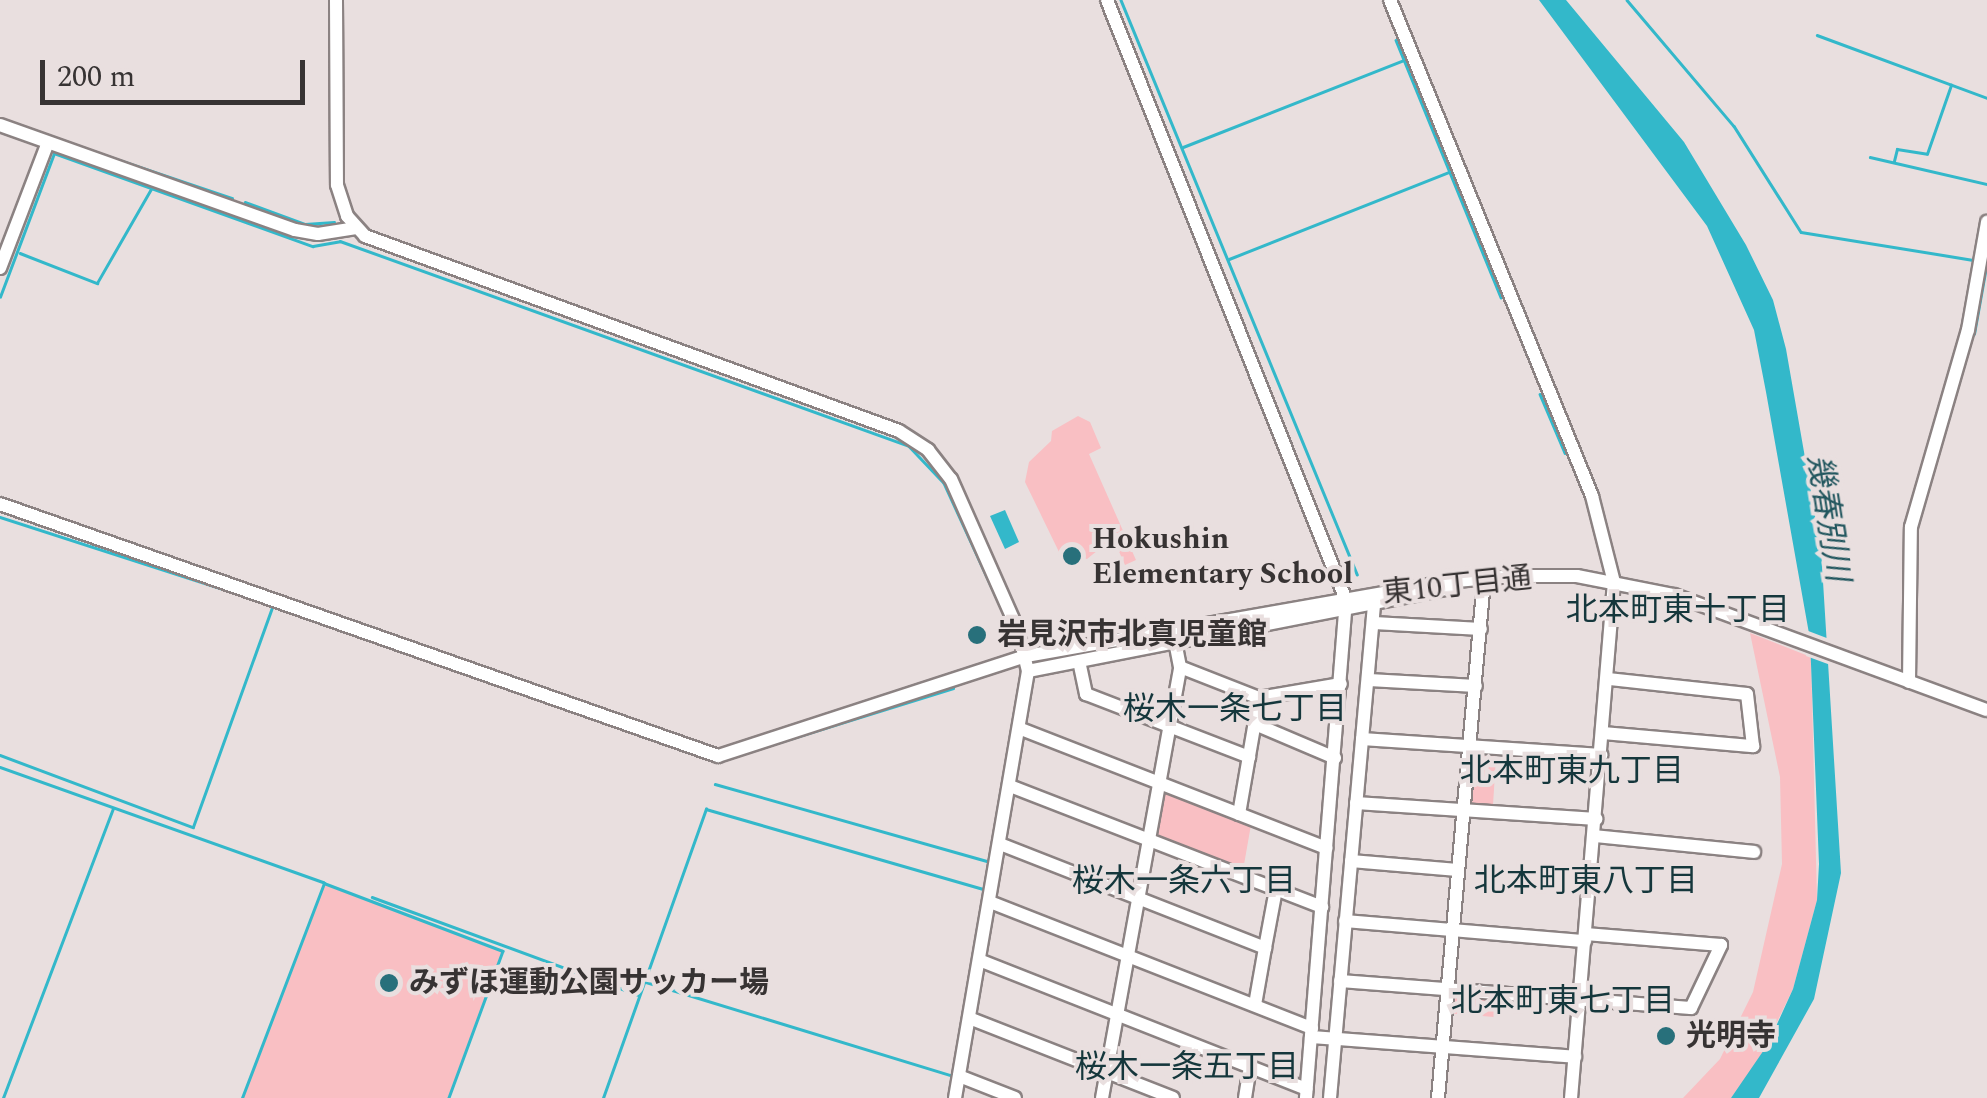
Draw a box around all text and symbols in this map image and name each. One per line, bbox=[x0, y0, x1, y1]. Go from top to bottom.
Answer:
scale bar bbox=[45, 40, 310, 102]
text: 200 m bbox=[57, 54, 135, 100]
water label: 幾春別川 bbox=[1798, 452, 1856, 584]
place label: Hokushin Elementary School bbox=[1092, 521, 1353, 592]
marker: Hokushin Elementary School bbox=[1061, 545, 1083, 567]
street label: 東10丁目通 bbox=[1381, 560, 1533, 612]
district label: 北本町東十丁目 bbox=[1566, 592, 1790, 630]
place label: 岩見沢市北真児童館 bbox=[997, 617, 1267, 653]
marker: 岩見沢市北真児童館 bbox=[966, 624, 988, 646]
district label: 桜木一条七丁目 bbox=[1123, 691, 1347, 729]
district label: 北本町東九丁目 bbox=[1460, 753, 1684, 791]
district label: 桜木一条六丁目 bbox=[1072, 863, 1296, 901]
district label: 北本町東八丁目 bbox=[1474, 863, 1698, 901]
place label: みずほ運動公園サッカー場 bbox=[409, 965, 769, 1001]
marker: みずほ運動公園サッカー場 bbox=[378, 972, 400, 994]
district label: 北本町東七丁目 bbox=[1451, 983, 1675, 1021]
place label: 光明寺 bbox=[1686, 1018, 1776, 1054]
marker: 光明寺 bbox=[1655, 1025, 1677, 1047]
district label: 桜木一条五丁目 bbox=[1075, 1049, 1299, 1087]

